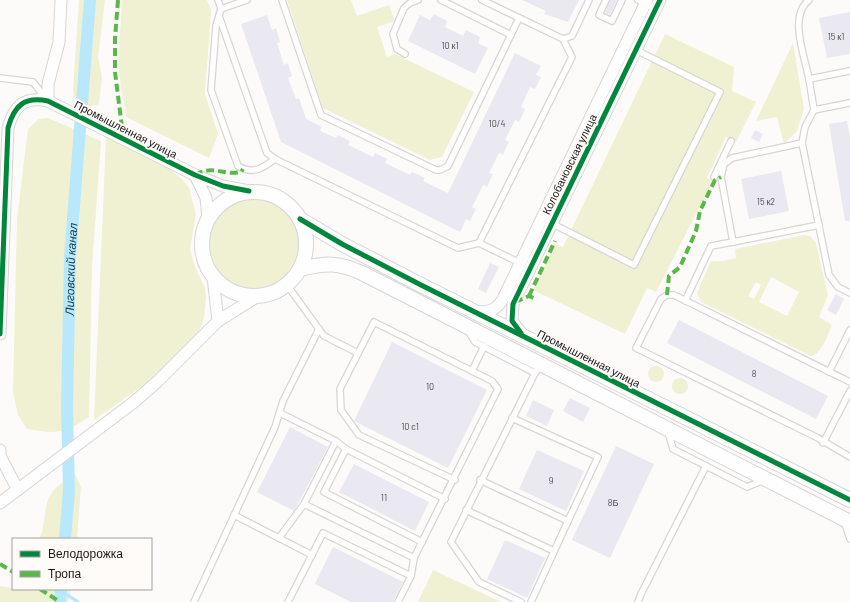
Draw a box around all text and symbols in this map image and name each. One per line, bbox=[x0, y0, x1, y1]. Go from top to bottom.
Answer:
house number: 15 к1 bbox=[828, 31, 844, 42]
house number: 10 к1 bbox=[441, 40, 459, 51]
street label: Промышленная улица bbox=[72, 97, 180, 161]
street label: Колобановская улица bbox=[539, 111, 599, 216]
house number: 10/4 bbox=[489, 118, 505, 129]
house number: 15 к2 bbox=[757, 196, 775, 207]
water label: Лиговский канал bbox=[62, 222, 80, 317]
street label: Промышленная улица bbox=[535, 326, 643, 390]
house number: 8 bbox=[752, 368, 757, 379]
house number: 10 bbox=[426, 381, 434, 392]
house number: 10 с1 bbox=[401, 421, 419, 432]
house number: 9 bbox=[549, 475, 554, 486]
house number: 11 bbox=[381, 492, 387, 503]
house number: 8Б bbox=[608, 497, 618, 508]
legend bbox=[12, 538, 152, 590]
text: Велодорожка bbox=[48, 546, 123, 561]
text: Тропа bbox=[48, 566, 82, 581]

